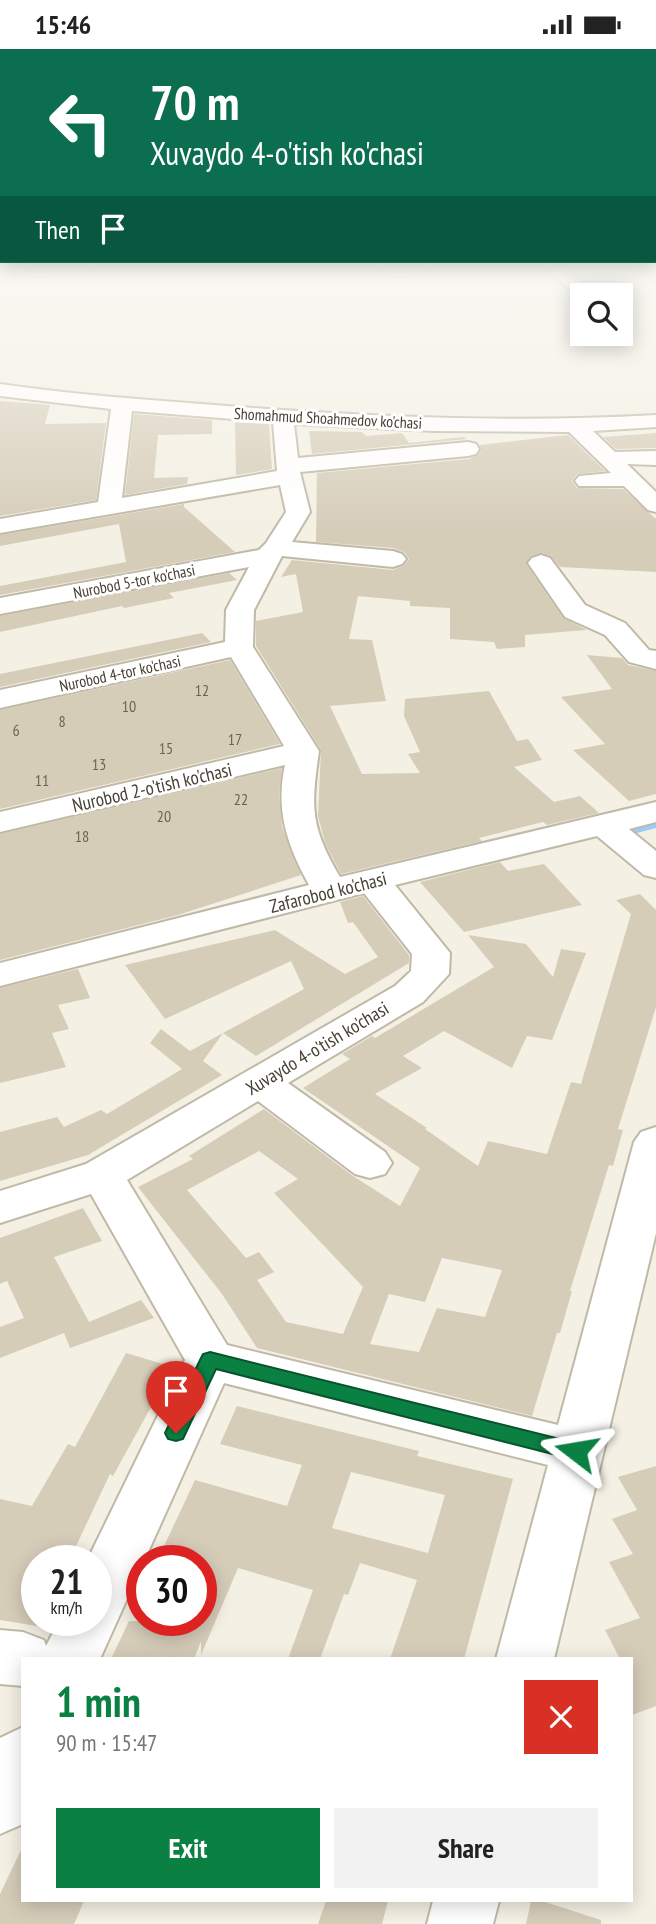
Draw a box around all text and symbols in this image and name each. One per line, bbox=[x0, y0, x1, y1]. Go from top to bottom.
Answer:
text: 15:46 bbox=[35, 8, 91, 41]
text: 70 m bbox=[150, 70, 239, 134]
icon: left bbox=[35, 77, 126, 168]
text: Xuvaydo 4-o'tish ko'chasi bbox=[150, 132, 424, 174]
icon: arrive bbox=[94, 210, 132, 248]
text: Then bbox=[35, 213, 80, 246]
map controls bbox=[570, 283, 633, 346]
button: search bbox=[570, 283, 633, 346]
street label: Shomahmud Shoahmedov ko'chasi bbox=[233, 403, 423, 433]
street label: Nurobod 5-tor ko'chasi bbox=[71, 559, 197, 603]
street label: Nurobod 4-tor ko'chasi bbox=[57, 650, 183, 696]
house number: 12 bbox=[195, 680, 209, 700]
house number: 10 bbox=[122, 696, 136, 716]
house number: 8 bbox=[58, 711, 66, 731]
house number: 6 bbox=[12, 720, 20, 740]
house number: 17 bbox=[228, 729, 242, 749]
house number: 15 bbox=[159, 738, 173, 758]
house number: 13 bbox=[92, 754, 106, 774]
street label: Nurobod 2-o'tish ko'chasi bbox=[70, 757, 234, 817]
house number: 11 bbox=[35, 770, 49, 790]
house number: 22 bbox=[234, 789, 248, 809]
house number: 20 bbox=[157, 806, 171, 826]
house number: 18 bbox=[75, 826, 89, 846]
street label: Zafarobod ko'chasi bbox=[267, 866, 389, 918]
street label: Xuvaydo 4-o'tish ko'chasi bbox=[241, 996, 393, 1100]
pin bbox=[146, 1361, 206, 1433]
icon: arrive bbox=[157, 1372, 195, 1410]
position arrow bbox=[539, 1414, 613, 1488]
speed limit sign: 30 bbox=[126, 1545, 217, 1636]
text: 21 bbox=[50, 1558, 83, 1604]
text: km/h bbox=[51, 1596, 82, 1619]
text: 1 min bbox=[56, 1674, 141, 1729]
button: close bbox=[524, 1680, 598, 1754]
text: 90 m · 15:47 bbox=[56, 1728, 157, 1757]
button: Exit bbox=[56, 1808, 320, 1888]
button: Share bbox=[334, 1808, 598, 1888]

